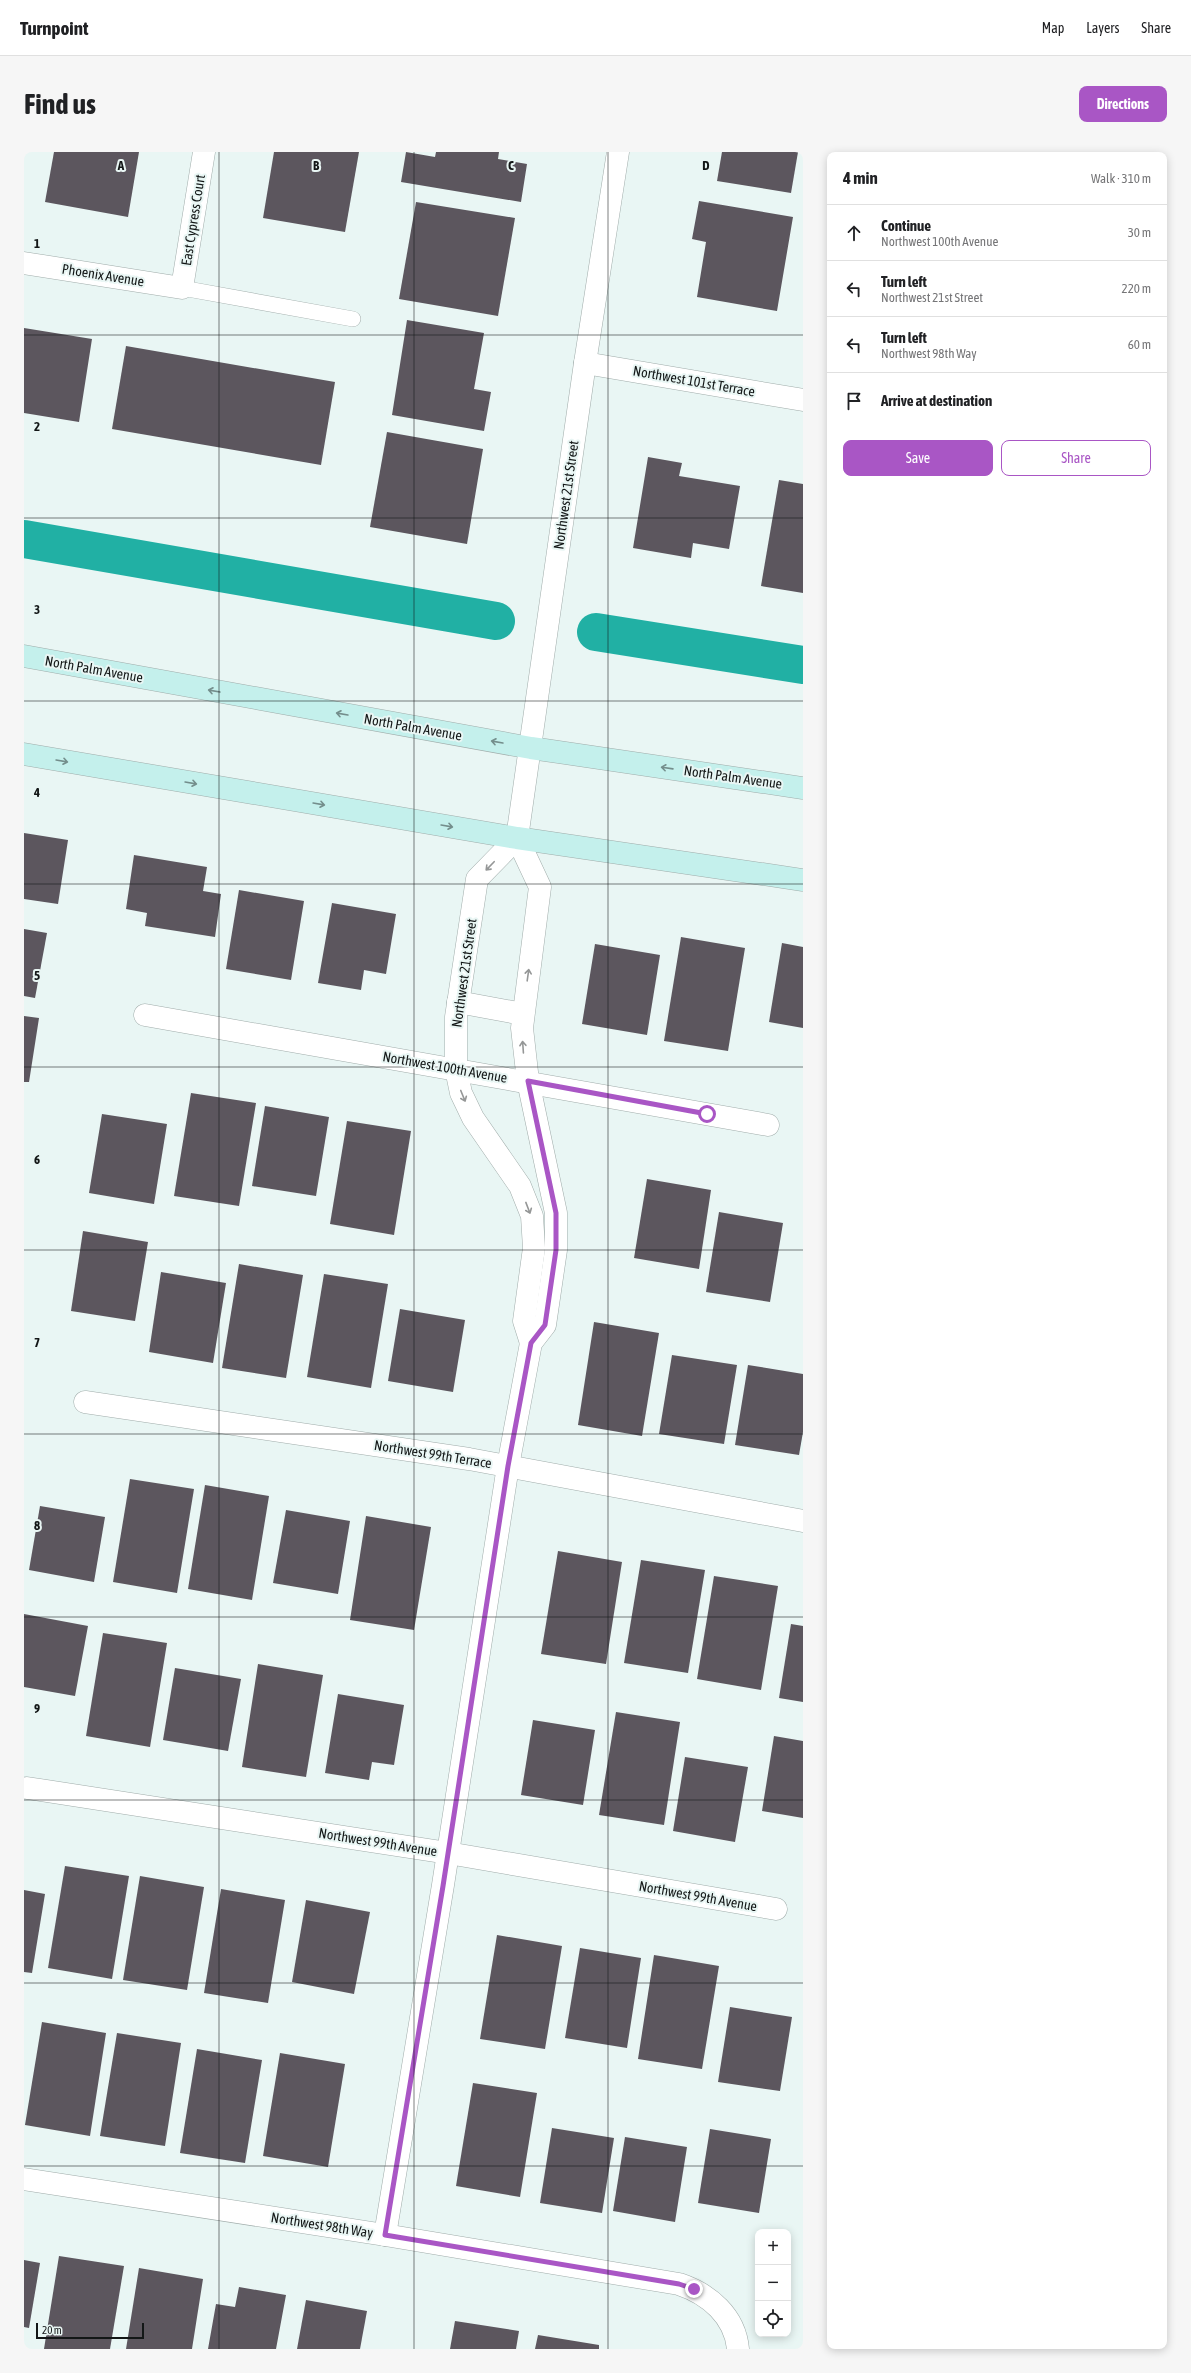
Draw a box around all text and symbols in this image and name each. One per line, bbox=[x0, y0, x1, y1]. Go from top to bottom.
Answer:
text: Turnpoint bbox=[20, 17, 88, 39]
text: Map bbox=[1042, 20, 1064, 36]
text: Layers bbox=[1086, 20, 1119, 36]
text: Share bbox=[1141, 20, 1171, 36]
button: Directions bbox=[1079, 86, 1167, 122]
text: Find us bbox=[24, 88, 96, 120]
text: A bbox=[117, 158, 125, 173]
text: B bbox=[313, 158, 320, 173]
text: C bbox=[508, 158, 514, 173]
text: D bbox=[702, 158, 710, 173]
text: 4 min bbox=[843, 168, 878, 188]
text: Walk · 310 m bbox=[1091, 171, 1151, 186]
street label: East Cypress Court bbox=[178, 173, 208, 267]
text: Continue bbox=[881, 217, 931, 234]
icon: ahead bbox=[843, 222, 865, 244]
text: 30 m bbox=[1128, 225, 1151, 240]
text: Northwest 100th Avenue bbox=[881, 234, 998, 249]
text: 1 bbox=[34, 236, 40, 251]
street label: Phoenix Avenue bbox=[61, 261, 145, 289]
text: Turn left bbox=[881, 273, 927, 290]
icon: left bbox=[843, 278, 865, 300]
text: 220 m bbox=[1122, 281, 1151, 296]
text: Northwest 21st Street bbox=[881, 290, 983, 305]
text: Turn left bbox=[881, 329, 927, 346]
icon: left bbox=[843, 334, 865, 356]
text: 60 m bbox=[1128, 337, 1151, 352]
text: Northwest 98th Way bbox=[881, 346, 977, 361]
street label: Northwest 101st Terrace bbox=[632, 362, 756, 400]
icon: arrive bbox=[843, 390, 865, 412]
text: Arrive at destination bbox=[881, 392, 992, 409]
text: 2 bbox=[34, 419, 40, 434]
street label: Northwest 21st Street bbox=[550, 439, 582, 551]
button: Save bbox=[843, 440, 993, 476]
button: Share bbox=[1001, 440, 1151, 476]
text: 3 bbox=[34, 602, 40, 617]
street label: North Palm Avenue bbox=[44, 653, 144, 685]
one-way arrow bbox=[208, 687, 221, 695]
one-way arrow bbox=[336, 710, 349, 718]
street label: North Palm Avenue bbox=[363, 711, 463, 743]
one-way arrow bbox=[491, 738, 504, 746]
one-way arrow bbox=[56, 757, 69, 765]
street label: North Palm Avenue bbox=[683, 762, 783, 792]
one-way arrow bbox=[661, 764, 674, 772]
one-way arrow bbox=[184, 779, 197, 787]
text: 4 bbox=[33, 785, 40, 800]
one-way arrow bbox=[312, 801, 325, 809]
one-way arrow bbox=[440, 822, 453, 830]
one-way arrow bbox=[485, 861, 494, 871]
street label: Northwest 21st Street bbox=[448, 917, 480, 1029]
text: 5 bbox=[34, 968, 40, 983]
one-way arrow bbox=[524, 969, 532, 982]
one-way arrow bbox=[520, 1041, 527, 1054]
street label: Northwest 100th Avenue bbox=[381, 1048, 509, 1086]
one-way arrow bbox=[460, 1090, 468, 1102]
route start bbox=[698, 1105, 716, 1123]
text: 6 bbox=[34, 1152, 40, 1167]
one-way arrow bbox=[525, 1201, 533, 1213]
text: 7 bbox=[34, 1335, 40, 1350]
street label: Northwest 99th Terrace bbox=[373, 1437, 493, 1471]
text: 8 bbox=[34, 1518, 40, 1533]
text: 9 bbox=[34, 1701, 40, 1716]
street label: Northwest 99th Avenue bbox=[318, 1825, 438, 1859]
street label: Northwest 99th Avenue bbox=[638, 1878, 758, 1914]
street label: Northwest 98th Way bbox=[270, 2209, 374, 2241]
map controls bbox=[755, 2229, 791, 2337]
button: + bbox=[755, 2229, 791, 2265]
button: − bbox=[755, 2265, 791, 2301]
route end bbox=[685, 2280, 703, 2298]
button: locate bbox=[755, 2301, 791, 2337]
scale bar bbox=[36, 2321, 144, 2340]
text: 20 m bbox=[42, 2324, 62, 2336]

